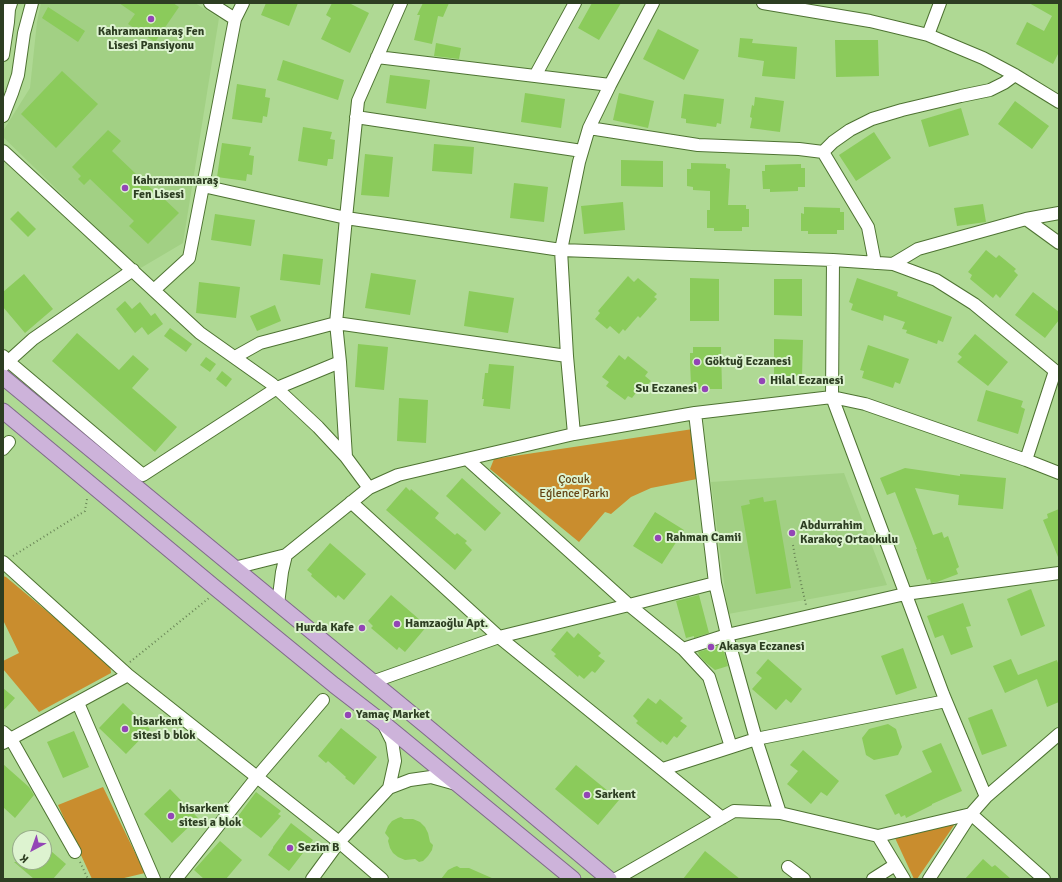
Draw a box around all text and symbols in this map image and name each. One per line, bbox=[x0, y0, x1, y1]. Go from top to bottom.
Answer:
marker: Kahramanmaraş Fen Lisesi Pansiyonu bbox=[146, 14, 156, 24]
place label: Kahramanmaraş Fen Lisesi Pansiyonu bbox=[98, 25, 204, 53]
place label: Kahramanmaraş Fen Lisesi bbox=[133, 174, 218, 202]
marker: Kahramanmaraş Fen Lisesi bbox=[120, 183, 130, 193]
place label: Göktuğ Eczanesi bbox=[705, 355, 791, 369]
marker: Göktuğ Eczanesi bbox=[692, 357, 702, 367]
place label: Hilal Eczanesi bbox=[770, 374, 844, 388]
marker: Hilal Eczanesi bbox=[757, 376, 767, 386]
place label: Su Eczanesi bbox=[636, 382, 697, 396]
marker: Su Eczanesi bbox=[700, 384, 710, 394]
park label: Çocuk Eğlence Parkı bbox=[539, 473, 609, 501]
place label: Abdurrahim Karakoç Ortaokulu bbox=[800, 519, 898, 547]
marker: Abdurrahim Karakoç Ortaokulu bbox=[787, 528, 797, 538]
place label: Rahman Camii bbox=[666, 531, 741, 545]
marker: Rahman Camii bbox=[653, 533, 663, 543]
place label: Hamzaoğlu Apt. bbox=[405, 617, 488, 631]
marker: Hamzaoğlu Apt. bbox=[392, 619, 402, 629]
place label: Hurda Kafe bbox=[295, 621, 354, 635]
marker: Hurda Kafe bbox=[357, 623, 367, 633]
place label: Akasya Eczanesi bbox=[719, 640, 804, 654]
marker: Akasya Eczanesi bbox=[706, 642, 716, 652]
place label: Yamaç Market bbox=[356, 708, 430, 722]
marker: Yamaç Market bbox=[343, 710, 353, 720]
place label: hisarkent sitesi b blok bbox=[133, 715, 195, 743]
marker: hisarkent sitesi b blok bbox=[120, 724, 130, 734]
place label: Sarkent bbox=[595, 788, 636, 802]
marker: Sarkent bbox=[582, 790, 592, 800]
place label: hisarkent sitesi a blok bbox=[179, 802, 241, 830]
marker: hisarkent sitesi a blok bbox=[166, 811, 176, 821]
north arrow bbox=[12, 830, 52, 870]
place label: Sezim B bbox=[298, 841, 339, 855]
marker: Sezim B bbox=[285, 843, 295, 853]
text: K bbox=[18, 852, 31, 866]

